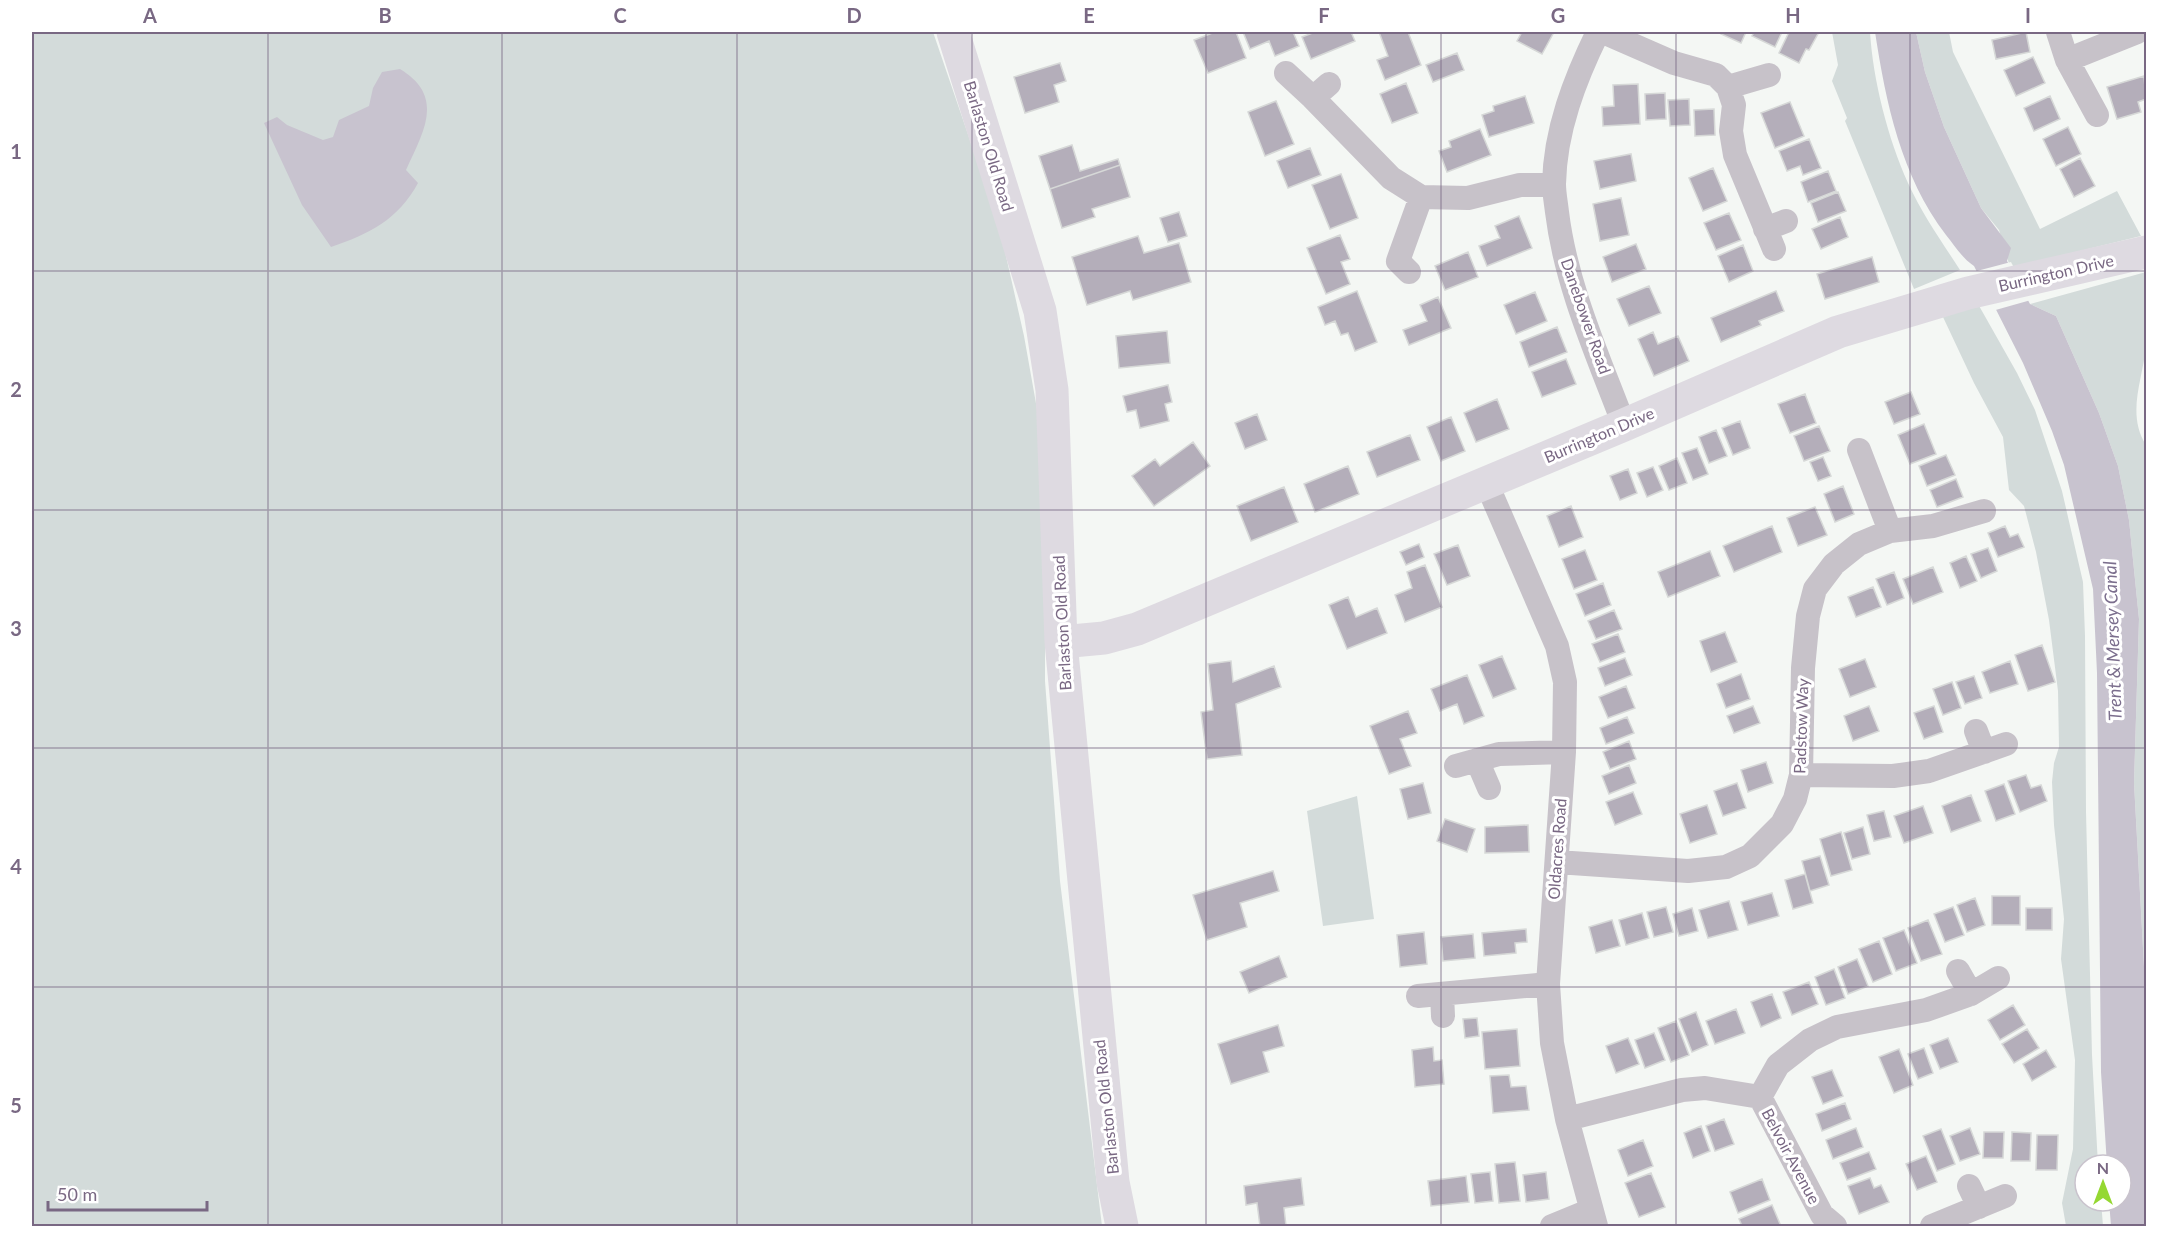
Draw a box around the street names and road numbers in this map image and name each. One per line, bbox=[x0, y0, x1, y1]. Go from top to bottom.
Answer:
street label: Barlaston Old Road bbox=[961, 78, 1018, 213]
street label: Burrington Drive bbox=[1996, 250, 2115, 295]
street label: Danebower Road bbox=[1558, 255, 1615, 376]
street label: Burrington Drive bbox=[1541, 403, 1657, 466]
street label: Barlaston Old Road bbox=[1048, 555, 1075, 691]
street label: Padstow Way bbox=[1789, 677, 1812, 774]
street label: Oldacres Road bbox=[1543, 798, 1570, 900]
street label: Barlaston Old Road bbox=[1089, 1039, 1122, 1175]
street label: Belvoir Avenue bbox=[1758, 1105, 1825, 1207]

